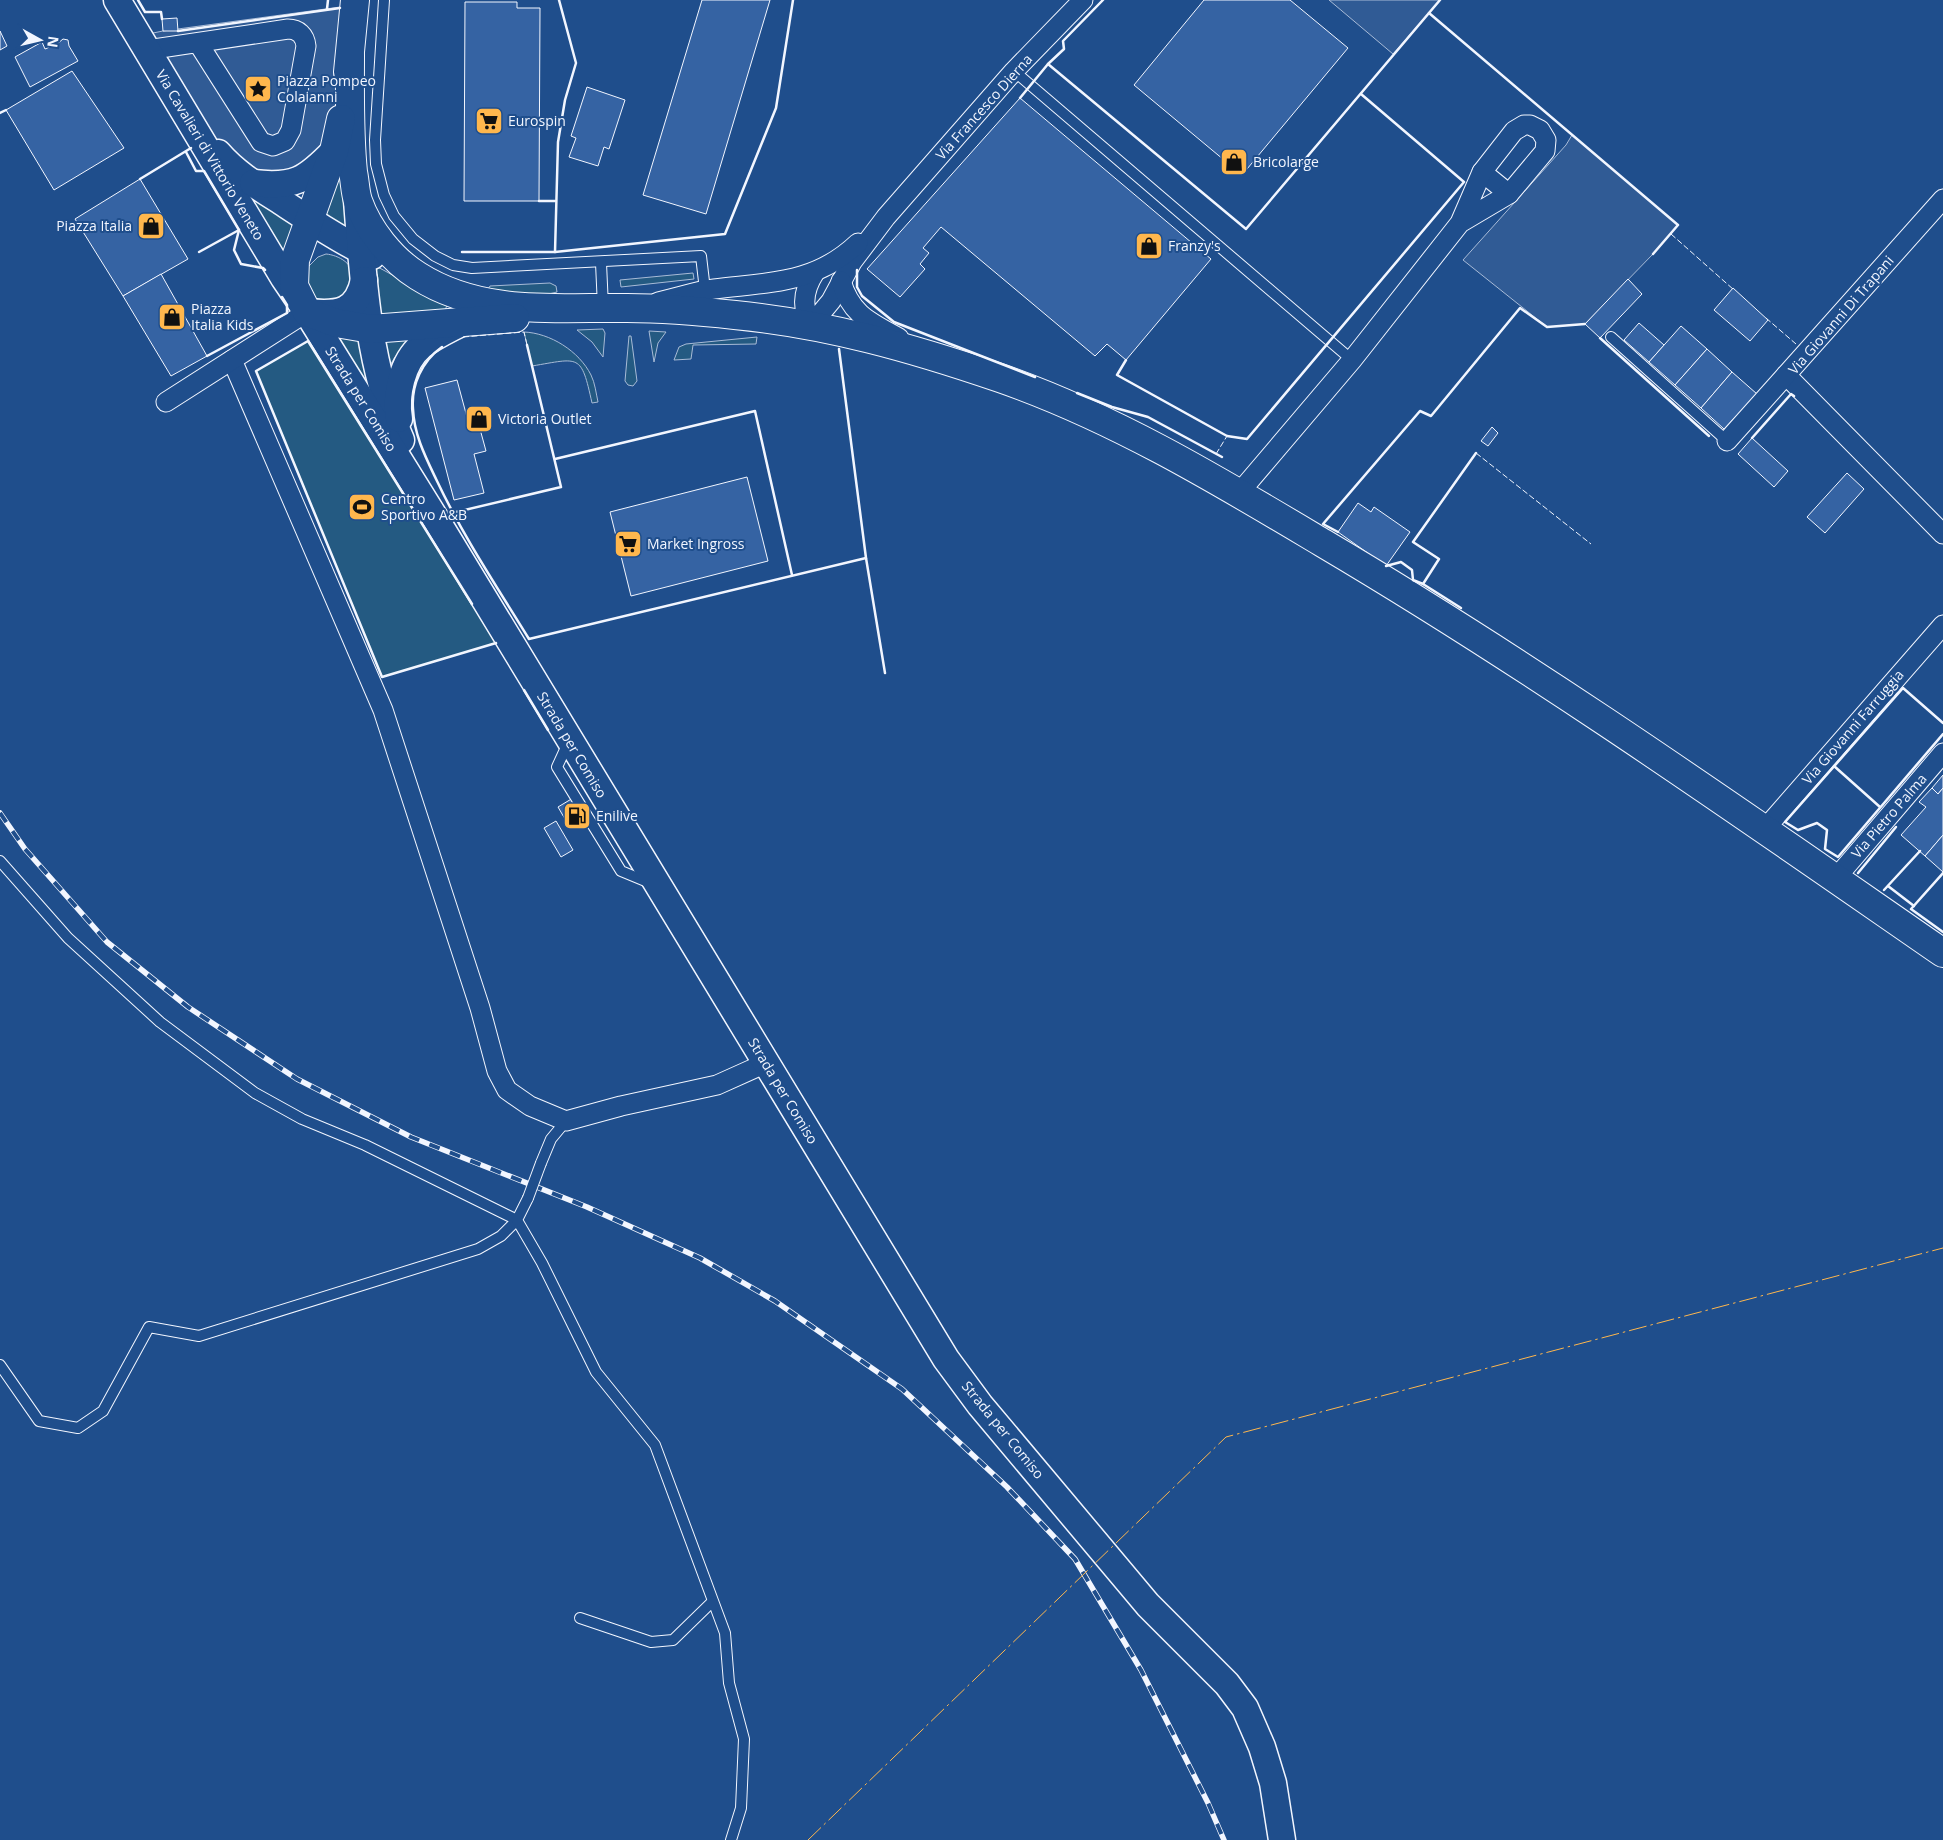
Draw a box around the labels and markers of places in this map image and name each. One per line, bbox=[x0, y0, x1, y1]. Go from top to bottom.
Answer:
place label: Piazza Pompeo Colaianni bbox=[277, 71, 376, 106]
place icon: Piazza Pompeo Colaianni bbox=[243, 74, 273, 104]
supermarket icon: Eurospin bbox=[474, 106, 504, 136]
place label: Eurospin bbox=[508, 111, 566, 130]
shop icon: Bricolarge bbox=[1219, 147, 1249, 177]
place label: Bricolarge bbox=[1253, 152, 1319, 171]
shop icon: Piazza Italia bbox=[136, 211, 166, 241]
place label: Piazza Italia bbox=[56, 216, 132, 235]
shop icon: Franzy's bbox=[1134, 231, 1164, 261]
place label: Franzy's bbox=[1168, 236, 1221, 255]
place label: Piazza Italia Kids bbox=[191, 299, 254, 334]
shop icon: Piazza Italia Kids bbox=[157, 302, 187, 332]
shop icon: Victoria Outlet bbox=[464, 404, 494, 434]
place label: Victoria Outlet bbox=[498, 409, 592, 428]
place label: Centro Sportivo A&B bbox=[381, 489, 467, 524]
sports icon: Centro Sportivo A&B bbox=[347, 492, 377, 522]
supermarket icon: Market Ingross bbox=[613, 529, 643, 559]
place label: Market Ingross bbox=[647, 534, 745, 553]
fuel station icon: Enilive bbox=[562, 801, 592, 831]
place label: Enilive bbox=[596, 806, 638, 825]

